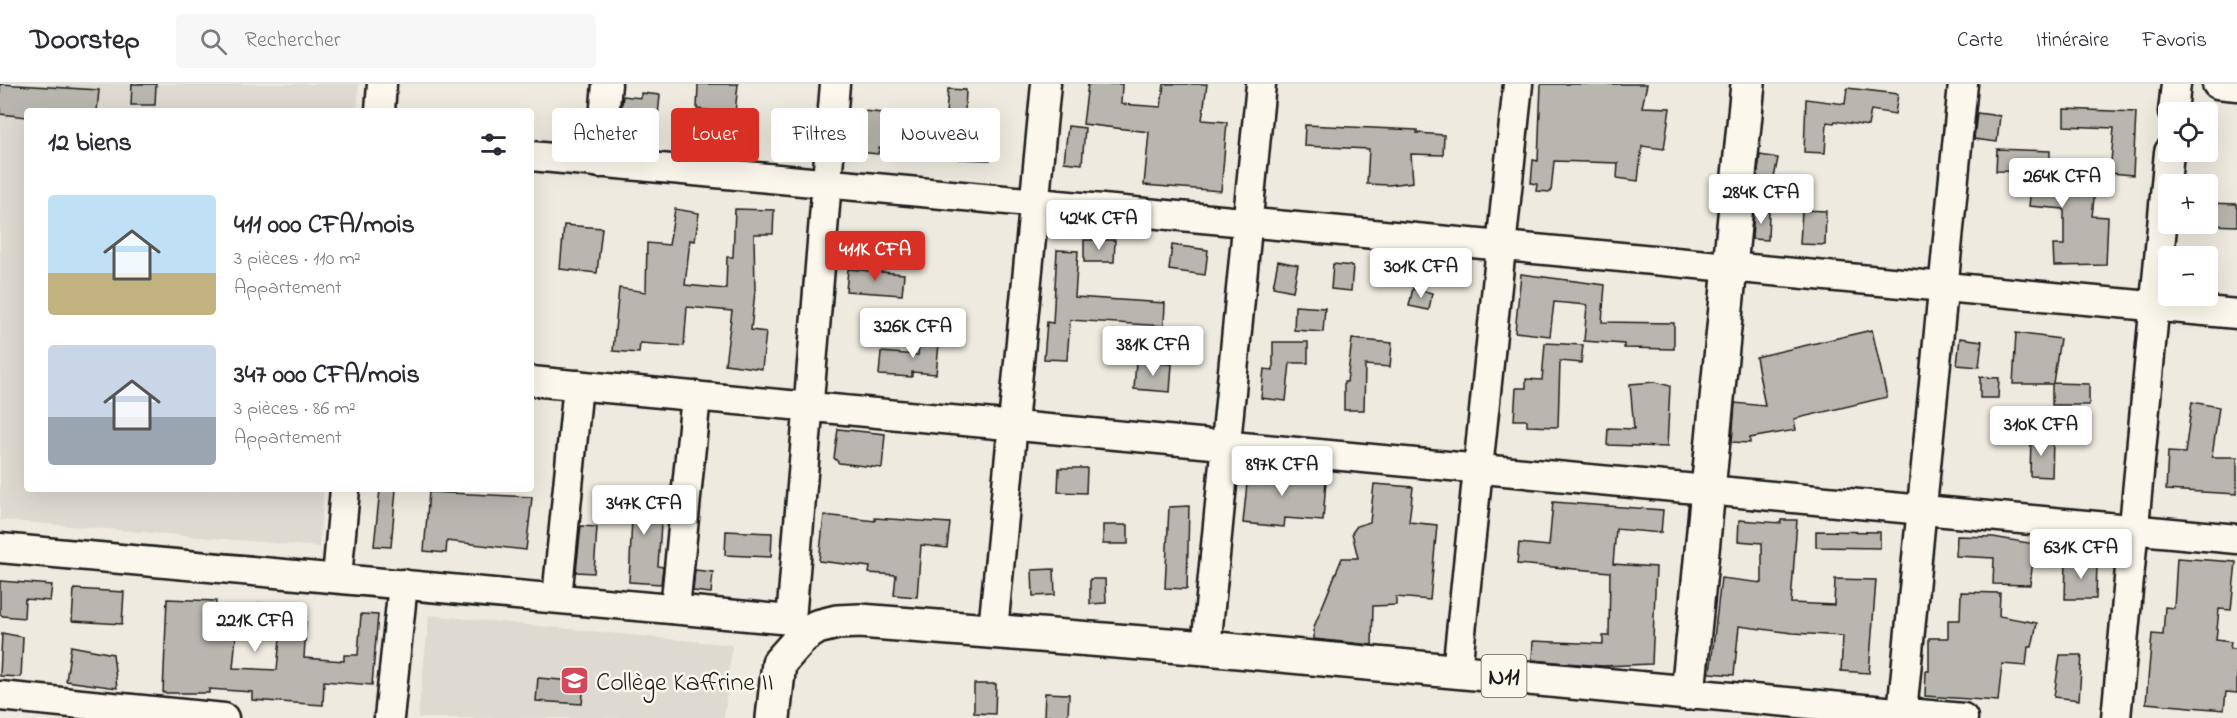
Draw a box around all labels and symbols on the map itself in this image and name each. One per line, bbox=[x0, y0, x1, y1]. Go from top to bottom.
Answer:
pin: 264K CFA bbox=[2000, 158, 2124, 209]
pin: 284K CFA bbox=[1699, 174, 1823, 225]
pin: 424K CFA bbox=[1037, 200, 1161, 251]
pin: 411K CFA bbox=[813, 231, 937, 282]
pin: 301K CFA bbox=[1359, 248, 1483, 299]
pin: 326K CFA bbox=[851, 308, 975, 359]
pin: 381K CFA bbox=[1091, 326, 1215, 377]
pin: 310K CFA bbox=[1979, 406, 2103, 457]
pin: 897K CFA bbox=[1220, 446, 1344, 497]
pin: 347K CFA bbox=[582, 485, 706, 536]
pin: 631K CFA bbox=[2019, 529, 2143, 580]
pin: 221K CFA bbox=[193, 602, 317, 653]
road number: N11 bbox=[1482, 655, 1526, 697]
school or university icon: Collège Kaffrine II bbox=[559, 665, 591, 697]
place label: Collège Kaffrine II bbox=[596, 665, 774, 703]

